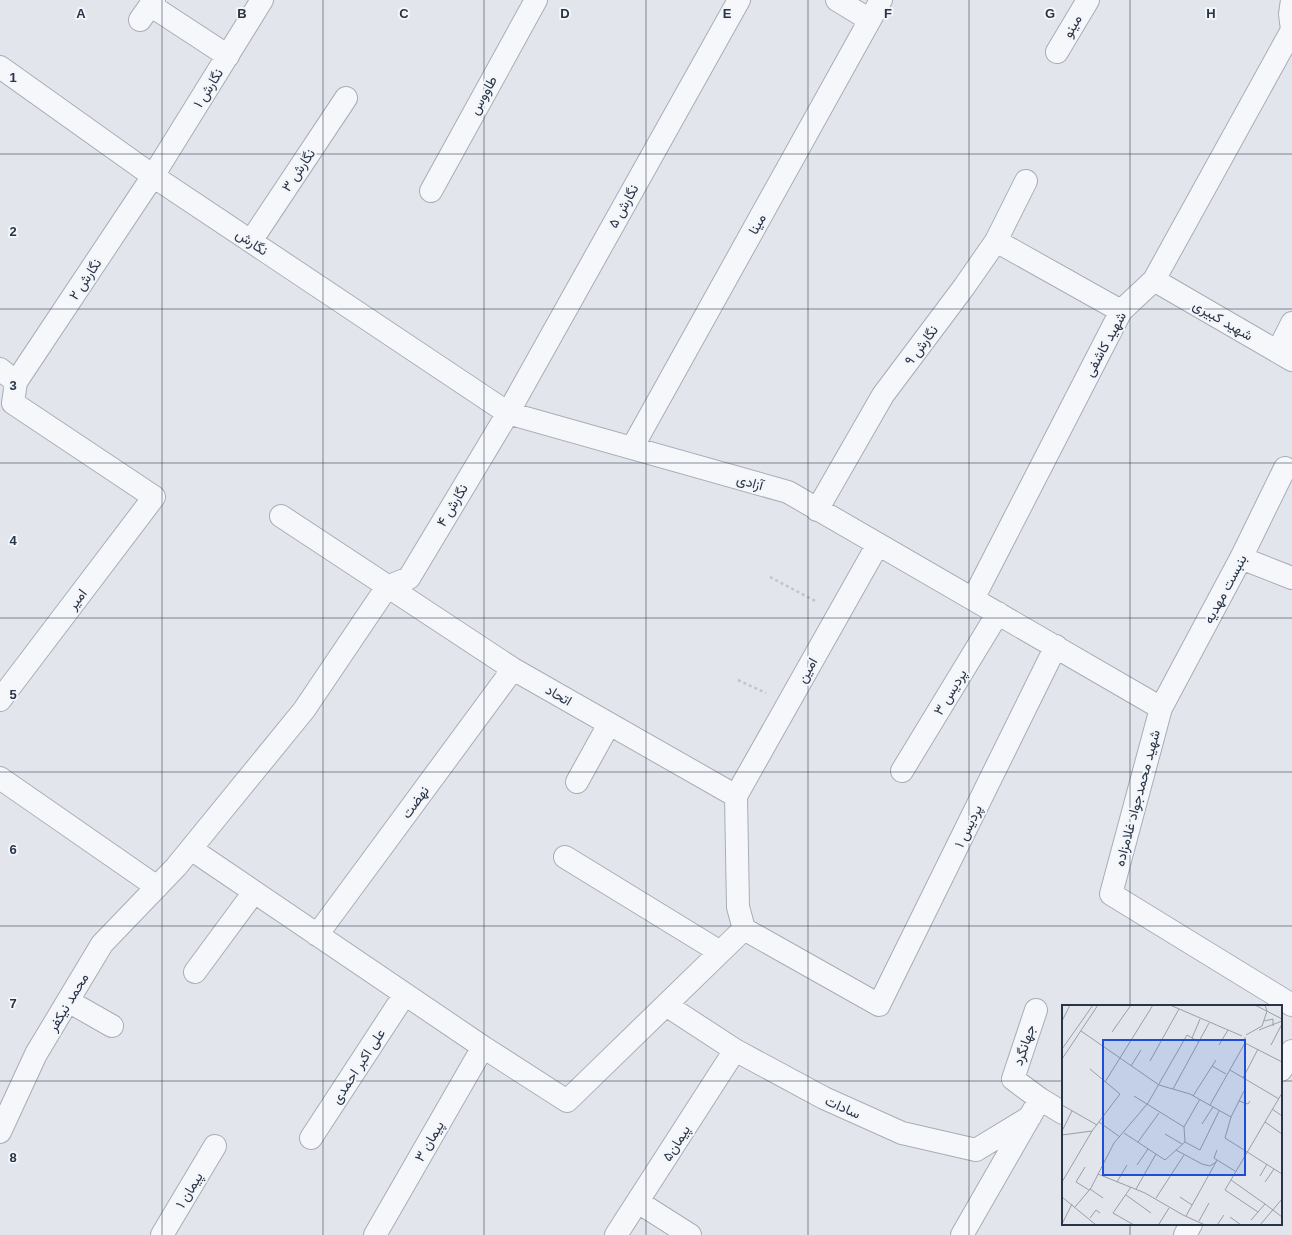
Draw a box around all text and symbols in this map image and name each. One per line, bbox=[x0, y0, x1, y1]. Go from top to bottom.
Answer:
text: A bbox=[76, 6, 86, 21]
text: B bbox=[237, 6, 247, 21]
text: C bbox=[399, 6, 409, 21]
text: D bbox=[560, 6, 570, 21]
text: E bbox=[723, 6, 732, 21]
text: F bbox=[884, 6, 892, 21]
text: G bbox=[1045, 6, 1055, 21]
text: H bbox=[1206, 6, 1216, 21]
street label: مینو bbox=[1059, 12, 1086, 41]
street label: نگارش ۱ bbox=[190, 66, 227, 111]
text: 1 bbox=[9, 70, 17, 85]
street label: طاووس bbox=[466, 73, 501, 118]
street label: نگارش ۳ bbox=[278, 146, 319, 195]
street label: نگارش ۵ bbox=[605, 181, 642, 231]
street label: مینا bbox=[745, 211, 769, 237]
text: 2 bbox=[9, 224, 17, 239]
street label: نگارش bbox=[232, 226, 271, 259]
street label: نگارش ۲ bbox=[65, 255, 105, 303]
street label: شهید کبیری bbox=[1190, 296, 1256, 344]
street label: شهید کاشفی bbox=[1081, 309, 1130, 380]
street label: نگارش ۹ bbox=[901, 322, 942, 369]
text: 3 bbox=[9, 378, 17, 393]
street label: آزادی bbox=[735, 471, 767, 495]
street label: نگارش ۴ bbox=[433, 481, 472, 530]
text: 4 bbox=[9, 533, 17, 548]
street label: بنبست مهدیه bbox=[1200, 552, 1251, 627]
street label: امیر bbox=[63, 586, 91, 614]
street label: امین bbox=[793, 655, 821, 686]
street label: پردیس ۳ bbox=[930, 666, 972, 719]
street label: اتحاد bbox=[543, 681, 575, 709]
text: 5 bbox=[9, 687, 17, 702]
street label: شهید محمدجواد غلامزاده bbox=[1111, 728, 1164, 868]
street label: نهضت bbox=[398, 783, 433, 822]
street label: پردیس ۱ bbox=[951, 802, 987, 851]
text: 6 bbox=[9, 842, 17, 857]
street label: محمد نیکفر bbox=[44, 970, 92, 1035]
text: 7 bbox=[9, 996, 17, 1011]
inset map bbox=[1062, 1005, 1282, 1225]
street label: جهانگرد bbox=[1010, 1022, 1039, 1068]
street label: علی اکبر احمدی bbox=[328, 1025, 389, 1107]
street label: سادات bbox=[823, 1092, 863, 1122]
street label: پیمان ۳ bbox=[411, 1118, 449, 1165]
street label: پیمان۵ bbox=[659, 1122, 695, 1165]
text: 8 bbox=[9, 1150, 17, 1165]
street label: پیمان ۱ bbox=[172, 1169, 208, 1212]

